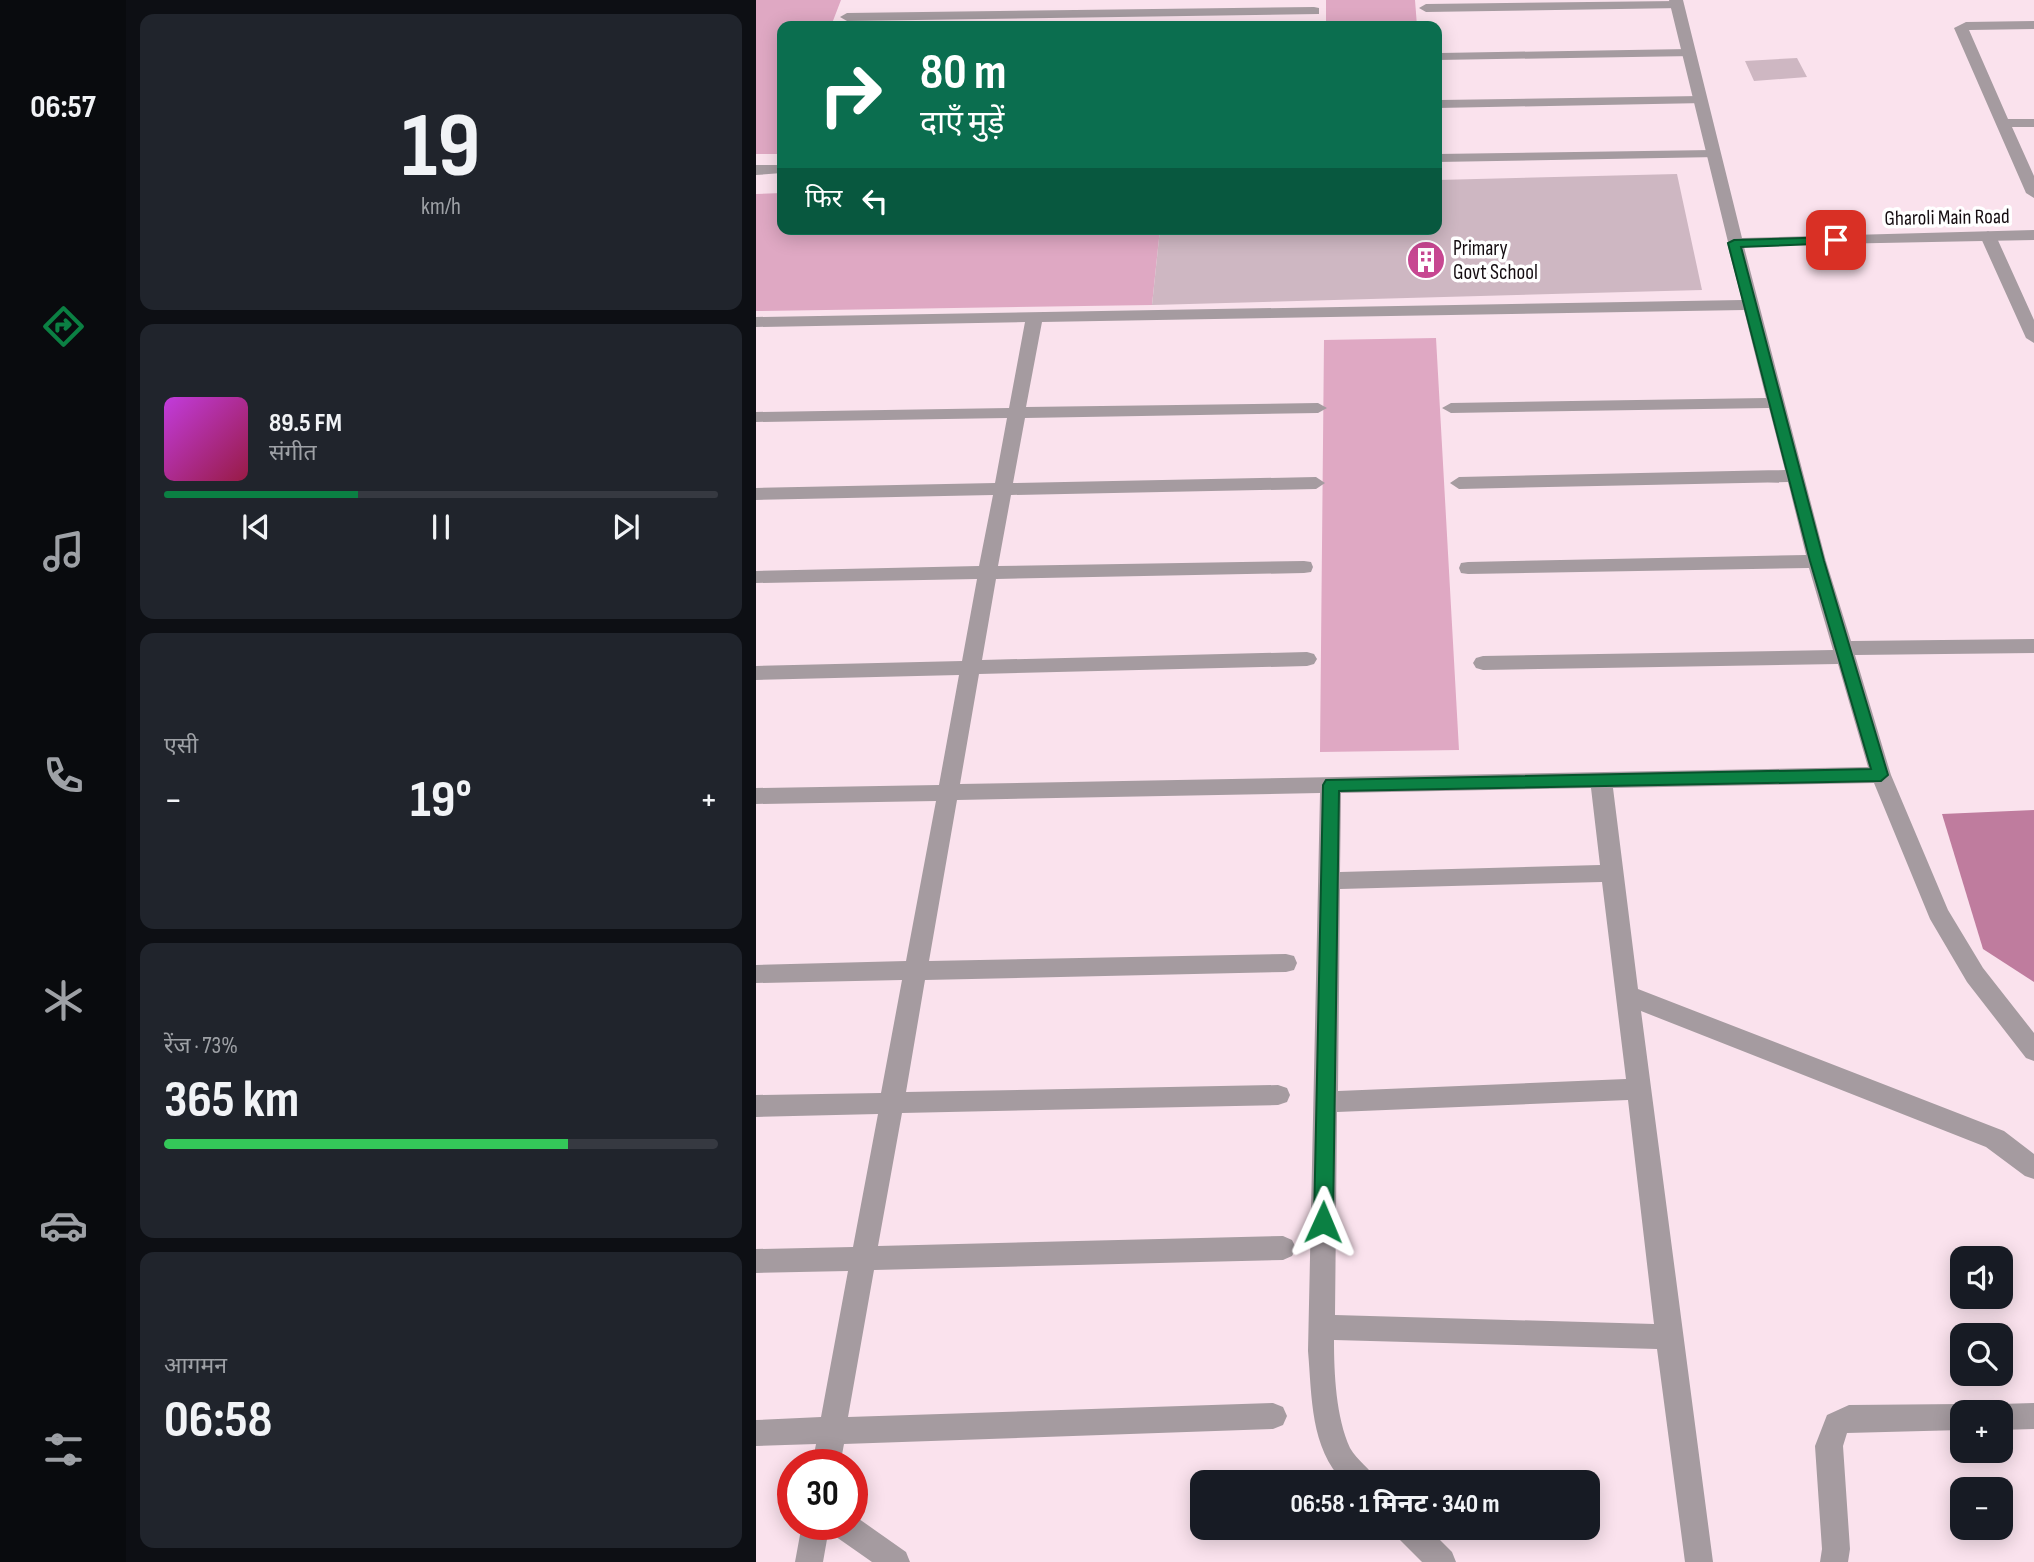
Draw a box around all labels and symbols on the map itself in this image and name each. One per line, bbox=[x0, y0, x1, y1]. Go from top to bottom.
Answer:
street label: Gharoli Main Road bbox=[1884, 204, 2010, 231]
pin bbox=[1806, 210, 1866, 270]
place label: Primary Govt School bbox=[1453, 236, 1538, 285]
building icon: Primary Govt School bbox=[1405, 239, 1447, 281]
position arrow bbox=[1286, 1185, 1360, 1259]
speed limit sign: 30 bbox=[777, 1449, 868, 1540]

